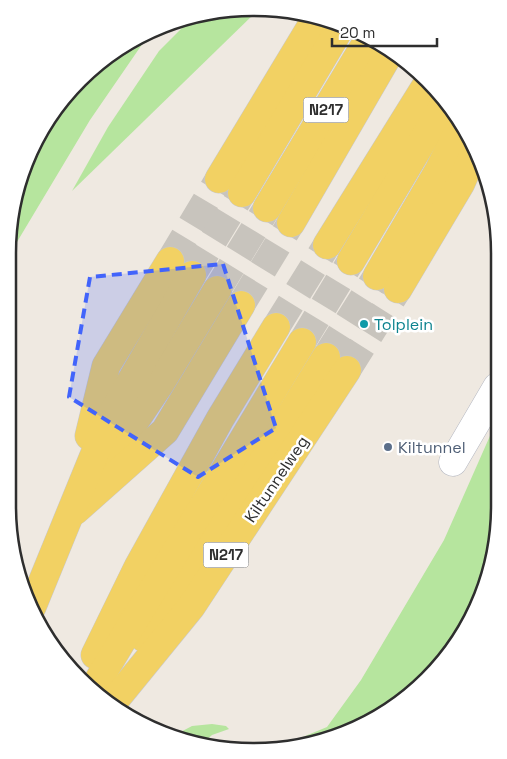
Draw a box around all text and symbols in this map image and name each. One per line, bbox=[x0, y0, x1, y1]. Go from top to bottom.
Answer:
scale bar bbox=[332, 15, 437, 47]
text: 20 m bbox=[340, 23, 375, 42]
road number: N217 bbox=[304, 98, 348, 122]
place label: Tolplein bbox=[374, 314, 433, 335]
marker: Tolplein bbox=[358, 318, 370, 330]
street label: Kiltunnelweg bbox=[240, 432, 313, 527]
place label: Kiltunnel bbox=[398, 437, 466, 458]
marker: Kiltunnel bbox=[382, 441, 394, 453]
road number: N217 bbox=[204, 542, 248, 568]

